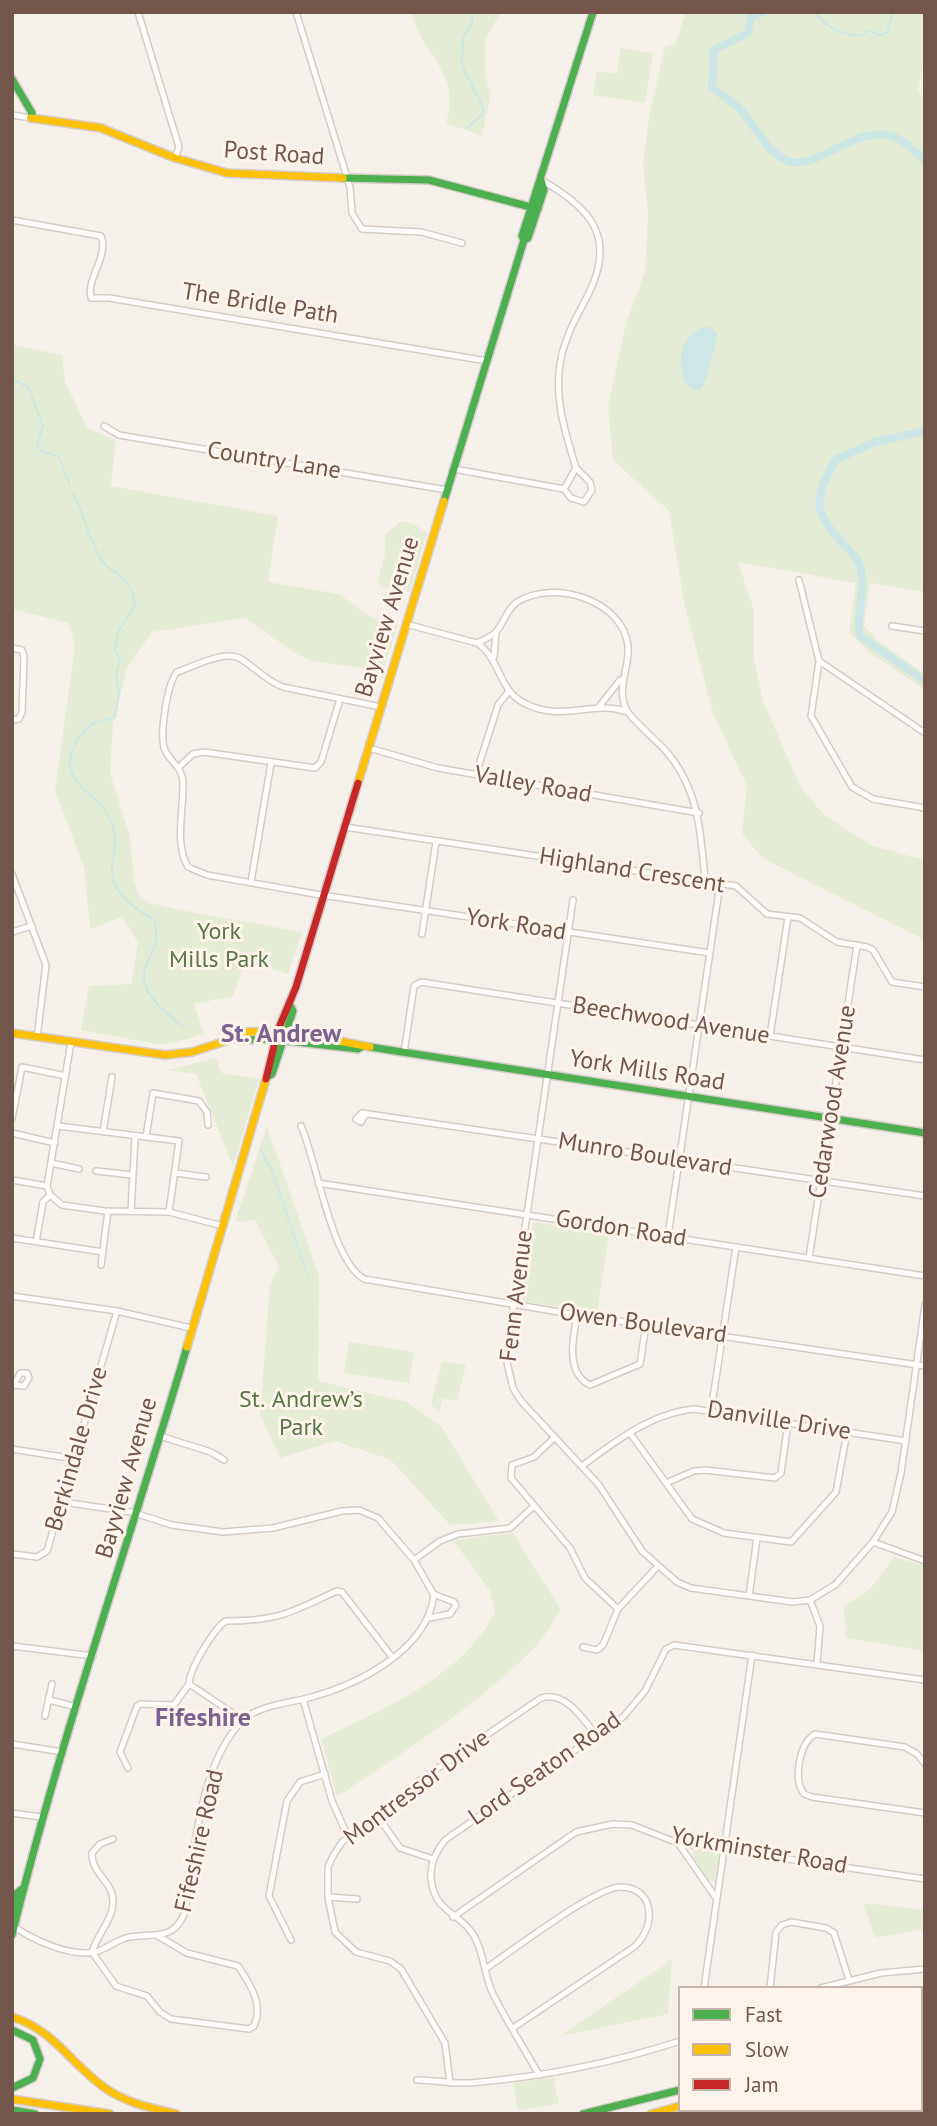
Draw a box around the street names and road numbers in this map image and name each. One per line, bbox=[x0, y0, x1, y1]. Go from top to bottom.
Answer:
street label: Post Road bbox=[223, 136, 325, 172]
street label: The Bridle Path bbox=[180, 277, 340, 331]
street label: Country Lane bbox=[205, 436, 343, 486]
street label: Bayview Avenue bbox=[350, 533, 426, 701]
street label: Valley Road bbox=[472, 761, 594, 809]
street label: Highland Crescent bbox=[537, 842, 727, 900]
street label: York Road bbox=[464, 903, 568, 947]
street label: Beechwood Avenue bbox=[570, 991, 772, 1051]
street label: Cedarwood Avenue bbox=[803, 1003, 863, 1201]
street label: York Mills Road bbox=[567, 1044, 727, 1098]
street label: Munro Boulevard bbox=[556, 1127, 734, 1183]
street label: Gordon Road bbox=[554, 1204, 688, 1254]
street label: Fenn Avenue bbox=[495, 1229, 539, 1363]
street label: Owen Boulevard bbox=[558, 1298, 728, 1350]
street label: Berkindale Drive bbox=[40, 1364, 114, 1534]
street label: Bayview Avenue bbox=[90, 1394, 164, 1562]
street label: Danville Drive bbox=[705, 1395, 853, 1447]
street label: Lord Seaton Road bbox=[463, 1706, 627, 1832]
street label: Montressor Drive bbox=[338, 1724, 496, 1852]
street label: Fifeshire Road bbox=[170, 1767, 230, 1915]
street label: Yorkminster Road bbox=[669, 1821, 849, 1881]

